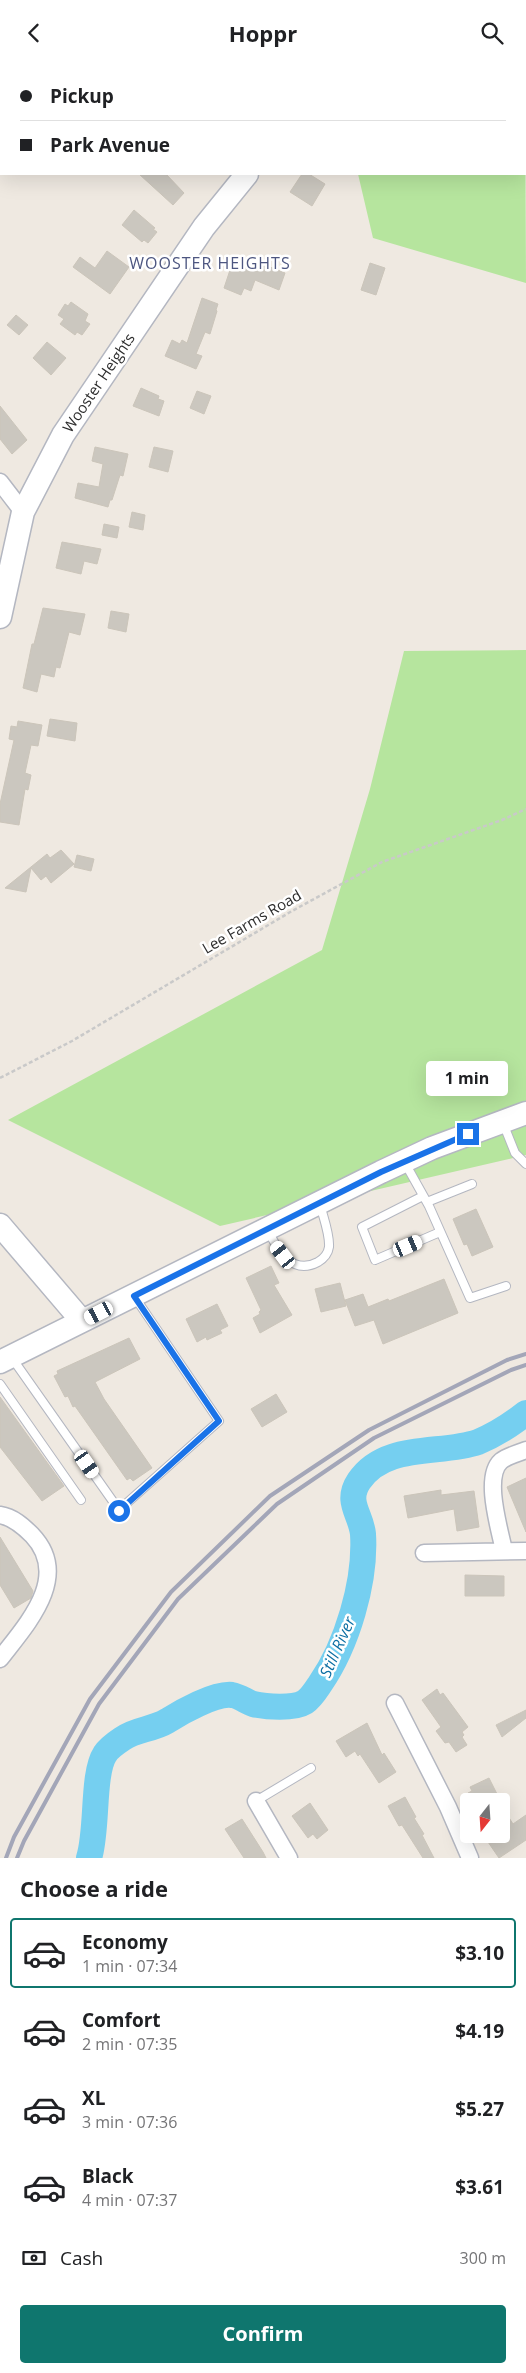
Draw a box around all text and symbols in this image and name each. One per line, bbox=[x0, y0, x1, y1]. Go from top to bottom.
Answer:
text: Hoppr bbox=[229, 18, 297, 48]
icon: back bbox=[20, 19, 48, 47]
icon: search bbox=[478, 19, 506, 47]
text: Pickup bbox=[50, 83, 114, 109]
text: Park Avenue bbox=[50, 132, 170, 158]
district label: WOOSTER HEIGHTS bbox=[129, 252, 291, 274]
street label: Wooster Heights bbox=[57, 329, 139, 436]
street label: Lee Farms Road bbox=[198, 885, 305, 958]
callout: 1 min bbox=[427, 1061, 509, 1097]
text: 1 min bbox=[445, 1067, 489, 1089]
route end bbox=[457, 1123, 479, 1145]
car bbox=[391, 1233, 424, 1259]
car bbox=[267, 1239, 298, 1271]
car bbox=[82, 1300, 115, 1326]
car bbox=[72, 1447, 101, 1481]
route start bbox=[108, 1500, 130, 1522]
water label: Still River bbox=[314, 1612, 360, 1681]
north arrow bbox=[460, 1793, 510, 1843]
map controls bbox=[460, 1793, 510, 1843]
text: Choose a ride bbox=[20, 1873, 168, 1903]
text: Economy bbox=[82, 1929, 168, 1955]
icon: car bbox=[22, 1931, 67, 1976]
text: $3.10 bbox=[455, 1940, 504, 1966]
text: 1 min · 07:34 bbox=[82, 1955, 177, 1977]
text: Comfort bbox=[82, 2007, 161, 2033]
icon: car bbox=[22, 2009, 67, 2054]
text: $4.19 bbox=[455, 2018, 504, 2044]
text: 2 min · 07:35 bbox=[82, 2033, 177, 2055]
text: XL bbox=[82, 2085, 105, 2111]
icon: car bbox=[22, 2087, 67, 2132]
text: $5.27 bbox=[455, 2096, 504, 2122]
text: 3 min · 07:36 bbox=[82, 2111, 177, 2133]
text: Black bbox=[82, 2163, 134, 2189]
icon: car bbox=[22, 2165, 67, 2210]
text: $3.61 bbox=[455, 2174, 504, 2200]
text: 4 min · 07:37 bbox=[82, 2189, 177, 2211]
icon: cash bbox=[20, 2244, 48, 2272]
text: Cash bbox=[60, 2245, 103, 2271]
text: 300 m bbox=[460, 2247, 506, 2269]
button: Confirm bbox=[20, 2305, 506, 2363]

